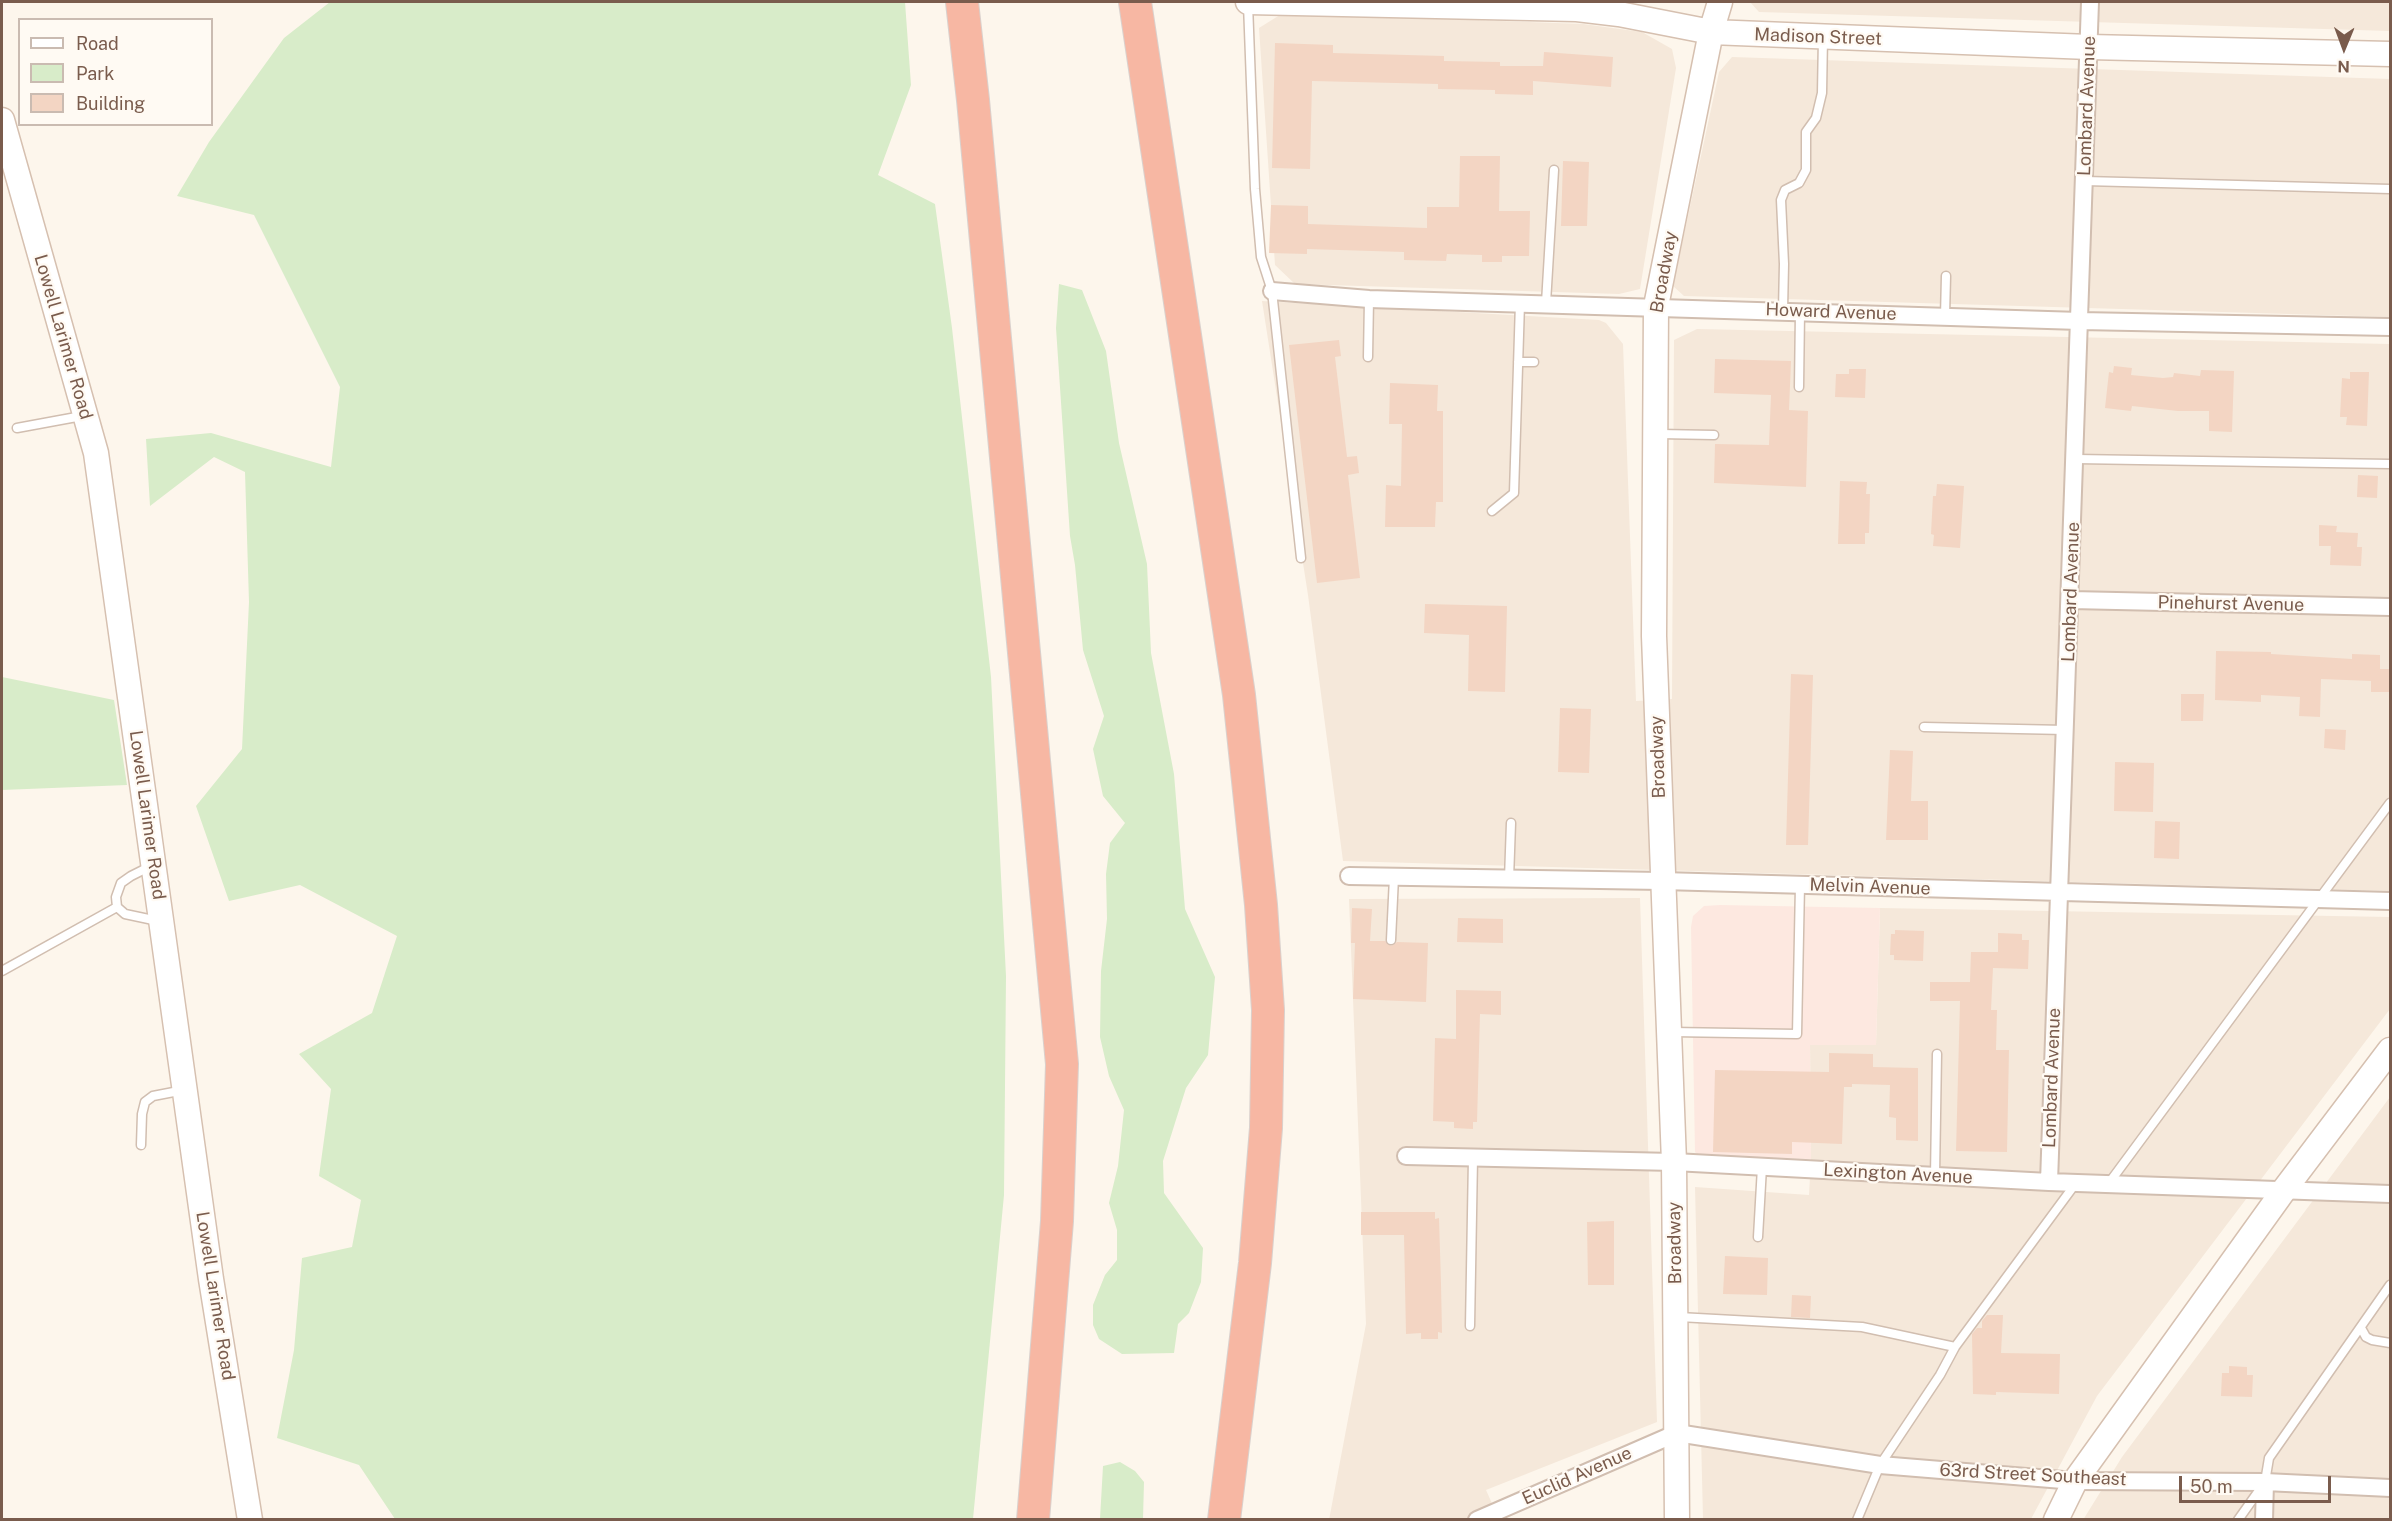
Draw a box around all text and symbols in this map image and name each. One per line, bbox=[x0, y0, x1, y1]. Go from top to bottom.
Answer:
legend bbox=[18, 18, 213, 126]
north arrow bbox=[2314, 18, 2374, 78]
street label: Madison Street bbox=[1754, 24, 1882, 50]
text: Road bbox=[76, 33, 119, 54]
street label: Lombard Avenue bbox=[2074, 36, 2100, 176]
text: N bbox=[2337, 57, 2350, 76]
text: Park bbox=[76, 63, 114, 84]
text: Building bbox=[76, 93, 145, 114]
street label: Broadway bbox=[1646, 229, 1682, 315]
street label: Lowell Larimer Road bbox=[29, 252, 97, 422]
street label: Howard Avenue bbox=[1765, 299, 1897, 325]
street label: Lombard Avenue bbox=[2058, 522, 2084, 662]
street label: Pinehurst Avenue bbox=[2158, 592, 2304, 616]
street label: Broadway bbox=[1646, 715, 1670, 799]
street label: Lowell Larimer Road bbox=[124, 729, 170, 901]
street label: Melvin Avenue bbox=[1809, 874, 1931, 900]
street label: Lombard Avenue bbox=[2039, 1008, 2065, 1148]
street label: Lexington Avenue bbox=[1823, 1159, 1973, 1189]
street label: Broadway bbox=[1663, 1201, 1687, 1285]
street label: Lowell Larimer Road bbox=[191, 1210, 239, 1382]
street label: Euclid Avenue bbox=[1519, 1442, 1635, 1510]
street label: 63rd Street Southeast bbox=[1939, 1459, 2127, 1491]
scale bar bbox=[2182, 1464, 2334, 1502]
text: 50 m bbox=[2190, 1476, 2233, 1497]

